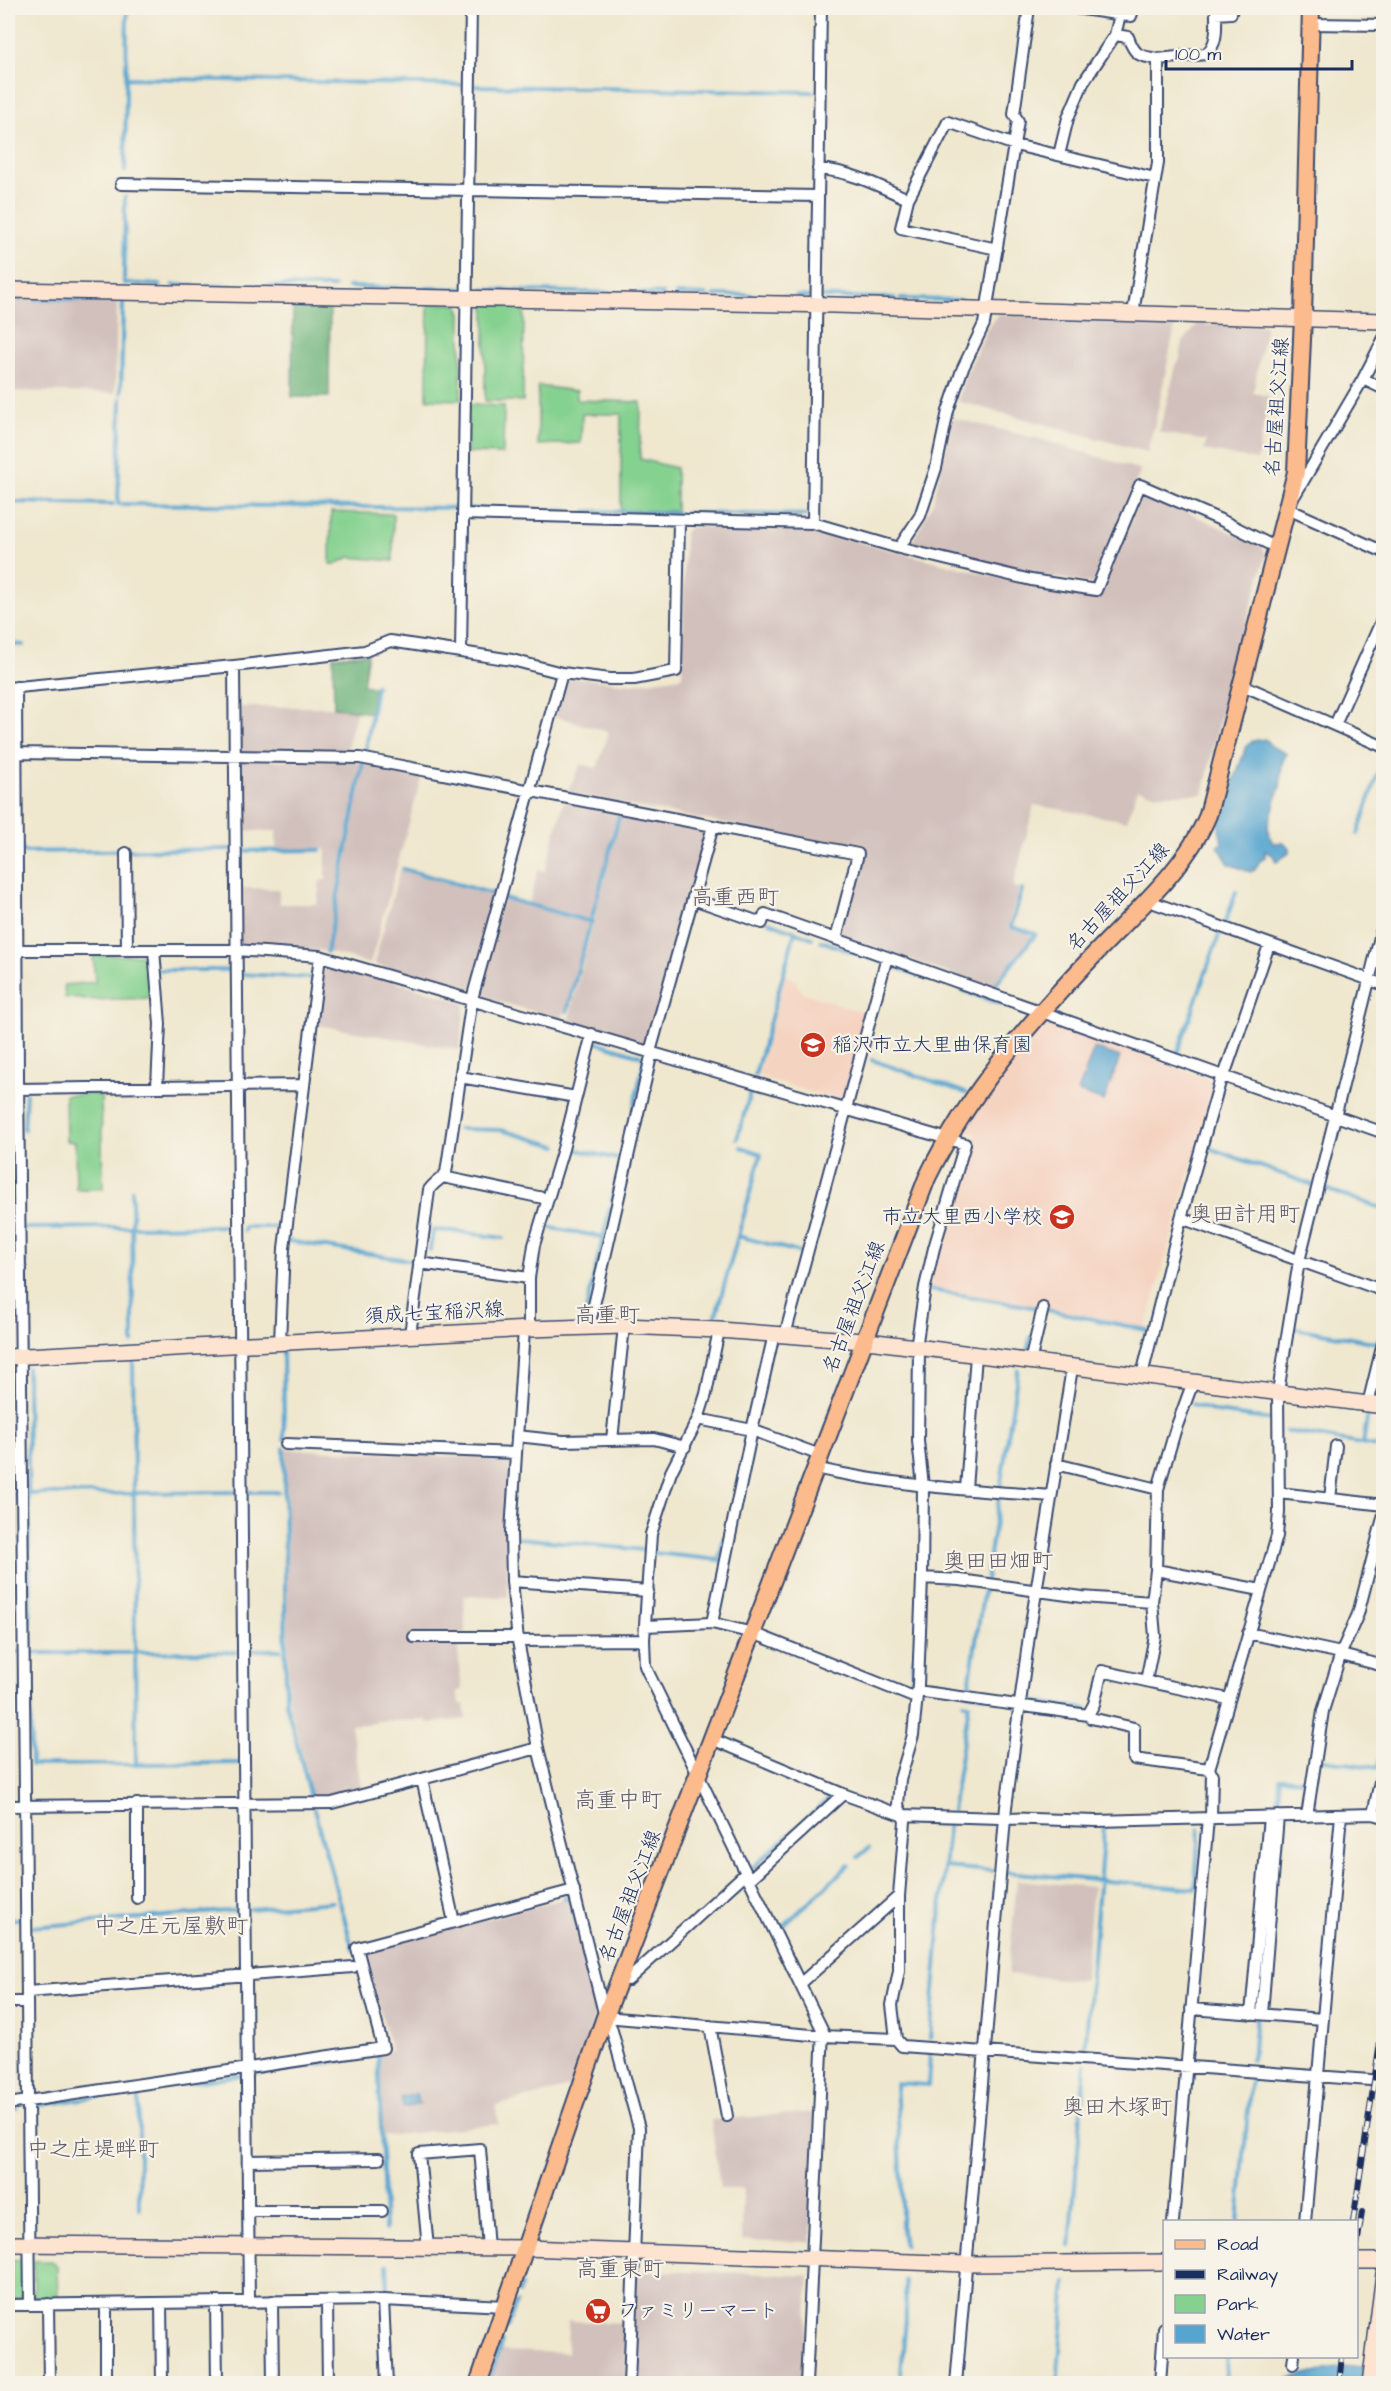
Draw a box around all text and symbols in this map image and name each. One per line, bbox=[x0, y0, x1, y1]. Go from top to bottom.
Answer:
scale bar bbox=[1166, 33, 1352, 71]
text: 100 m bbox=[1175, 42, 1221, 67]
street label: 名古屋祖父江線 bbox=[1258, 336, 1296, 478]
street label: 名古屋祖父江線 bbox=[1060, 836, 1176, 958]
district label: 高重西町 bbox=[691, 882, 779, 913]
school or university icon: 稲沢市立大里曲保育園 bbox=[798, 1030, 828, 1060]
place label: 稲沢市立大里曲保育園 bbox=[832, 1031, 1032, 1059]
district label: 奥田計用町 bbox=[1190, 1199, 1300, 1230]
school or university icon: 市立大里西小学校 bbox=[1047, 1202, 1077, 1232]
place label: 市立大里西小学校 bbox=[882, 1203, 1042, 1231]
street label: 名古屋祖父江線 bbox=[816, 1237, 892, 1377]
street label: 須成七宝稲沢線 bbox=[363, 1295, 505, 1331]
district label: 高重町 bbox=[574, 1300, 640, 1331]
district label: 奥田田畑町 bbox=[943, 1546, 1053, 1577]
district label: 高重中町 bbox=[574, 1785, 662, 1816]
street label: 名古屋祖父江線 bbox=[592, 1826, 668, 1966]
district label: 中之庄元屋敷町 bbox=[94, 1911, 248, 1942]
district label: 奥田木塚町 bbox=[1062, 2092, 1172, 2123]
district label: 中之庄堤畔町 bbox=[27, 2134, 159, 2165]
legend bbox=[1163, 2220, 1358, 2358]
text: Road bbox=[1217, 2232, 1258, 2257]
district label: 高重東町 bbox=[576, 2254, 664, 2285]
text: Railway bbox=[1217, 2262, 1278, 2288]
text: Park bbox=[1217, 2292, 1259, 2317]
supermarket icon: ファミリーマート bbox=[583, 2296, 613, 2326]
place label: ファミリーマート bbox=[618, 2297, 778, 2325]
text: Water bbox=[1217, 2322, 1270, 2347]

